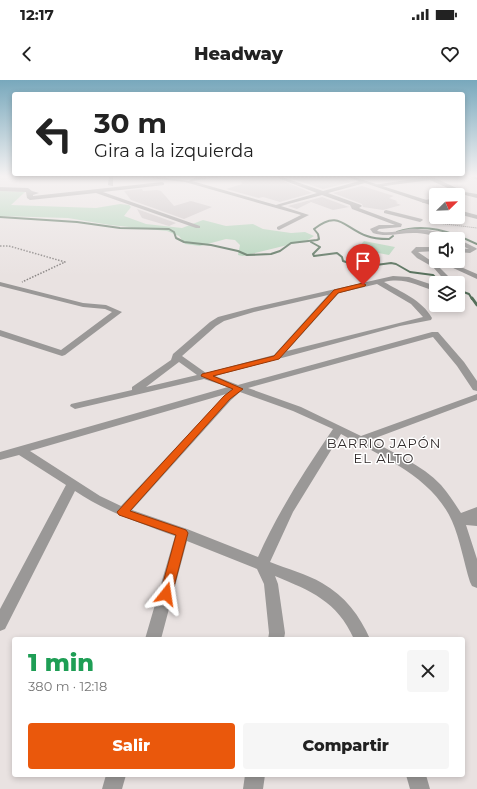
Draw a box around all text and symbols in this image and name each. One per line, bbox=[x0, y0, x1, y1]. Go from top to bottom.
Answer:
text: 12:17 bbox=[20, 5, 54, 24]
icon: back bbox=[16, 43, 38, 65]
text: Headway bbox=[194, 43, 283, 65]
icon: heart bbox=[439, 43, 461, 65]
text: 30 m bbox=[94, 106, 167, 140]
icon: left bbox=[28, 108, 80, 160]
text: Gira a la izquierda bbox=[94, 140, 254, 162]
north arrow bbox=[429, 188, 465, 224]
map controls bbox=[429, 188, 465, 312]
button: sound bbox=[429, 232, 465, 268]
pin bbox=[346, 244, 380, 285]
icon: arrive bbox=[352, 250, 374, 272]
button: layers bbox=[429, 276, 465, 312]
district label: BARRIO JAPÓN EL ALTO bbox=[327, 435, 441, 466]
position arrow bbox=[145, 573, 187, 615]
text: 1 min bbox=[28, 648, 94, 677]
button: close bbox=[407, 650, 449, 692]
text: 380 m · 12:18 bbox=[28, 678, 107, 694]
button: Salir bbox=[28, 723, 235, 769]
button: Compartir bbox=[243, 723, 449, 769]

